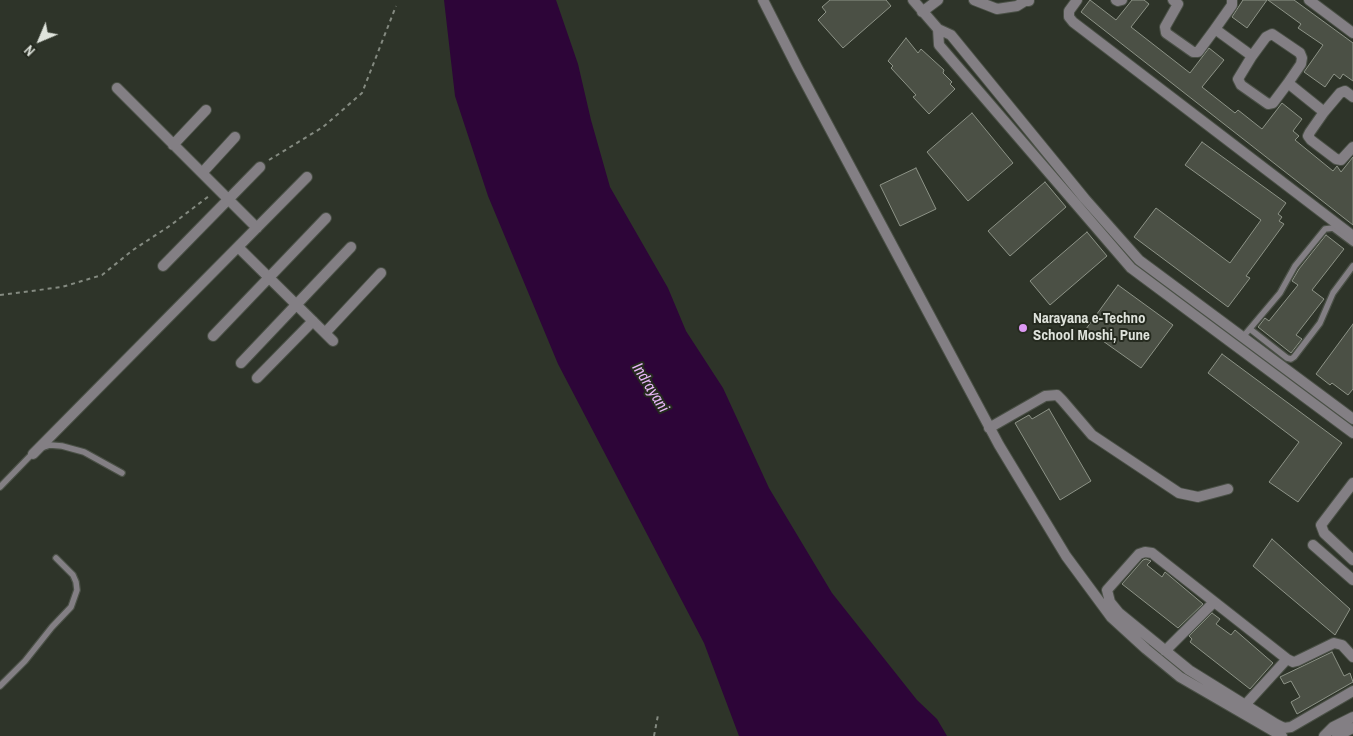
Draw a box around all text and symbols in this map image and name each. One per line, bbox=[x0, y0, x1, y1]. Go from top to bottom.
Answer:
north arrow bbox=[15, 15, 65, 65]
text: N bbox=[20, 41, 39, 60]
place label: Narayana e-Techno School Moshi, Pune bbox=[1033, 310, 1150, 345]
marker: Narayana e-Techno School Moshi, Pune bbox=[1017, 322, 1029, 334]
water label: Indrayani bbox=[627, 360, 673, 416]

